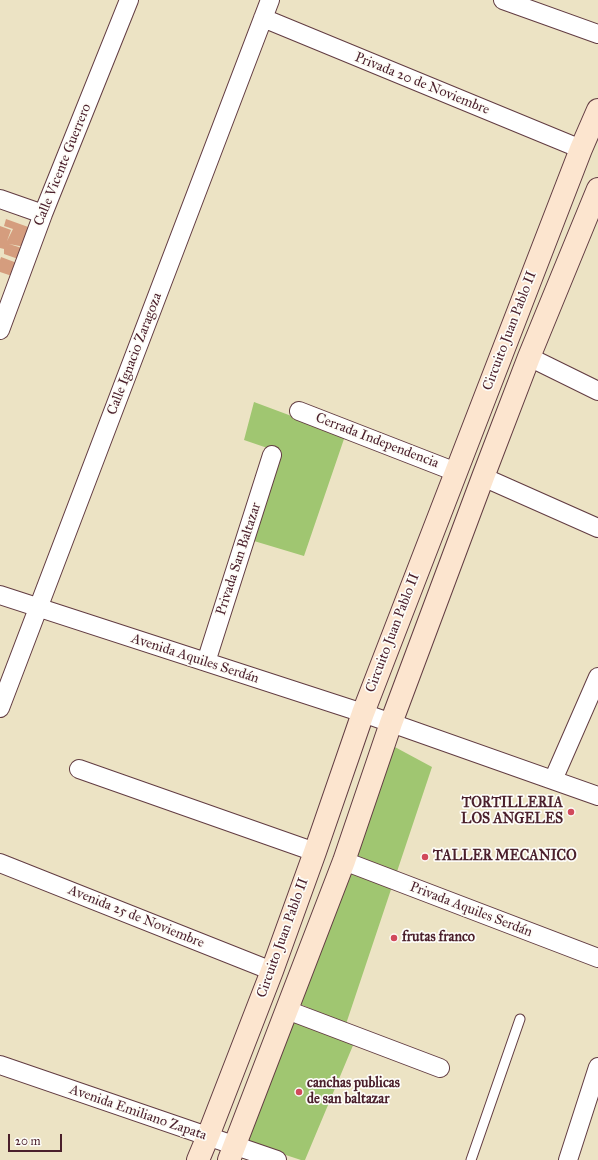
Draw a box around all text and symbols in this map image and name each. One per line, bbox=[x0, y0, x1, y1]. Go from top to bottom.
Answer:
street label: Privada 20 de Noviembre bbox=[352, 49, 492, 119]
street label: Calle Vicente Guerrero bbox=[31, 101, 95, 229]
street label: Circuito Juan Pablo II bbox=[479, 269, 541, 393]
street label: Calle Ignacio Zaragoza bbox=[104, 291, 166, 417]
street label: Cerrada Independencia bbox=[313, 410, 441, 472]
street label: Privada San Baltazar bbox=[213, 501, 265, 617]
street label: Circuito Juan Pablo II bbox=[362, 571, 424, 695]
street label: Avenida Aquiles Serdán bbox=[129, 630, 261, 688]
place label: TORTILLERIA LOS ANGELES bbox=[461, 796, 563, 828]
marker: TORTILLERIA LOS ANGELES bbox=[566, 807, 576, 817]
place label: TALLER MECANICO bbox=[433, 849, 577, 865]
marker: TALLER MECANICO bbox=[420, 852, 430, 862]
street label: Circuito Juan Pablo II bbox=[253, 876, 313, 1000]
street label: Privada Aquiles Serdán bbox=[407, 879, 535, 941]
street label: Avenida 25 de Noviembre bbox=[66, 882, 206, 952]
place label: frutas franco bbox=[402, 930, 475, 946]
marker: frutas franco bbox=[389, 933, 399, 943]
place label: canchas publicas de san baltazar bbox=[307, 1076, 400, 1108]
street label: Avenida Emiliano Zapata bbox=[67, 1082, 209, 1144]
marker: canchas publicas de san baltazar bbox=[294, 1087, 304, 1097]
scale bar bbox=[10, 1126, 64, 1152]
text: 20 m bbox=[15, 1134, 41, 1148]

